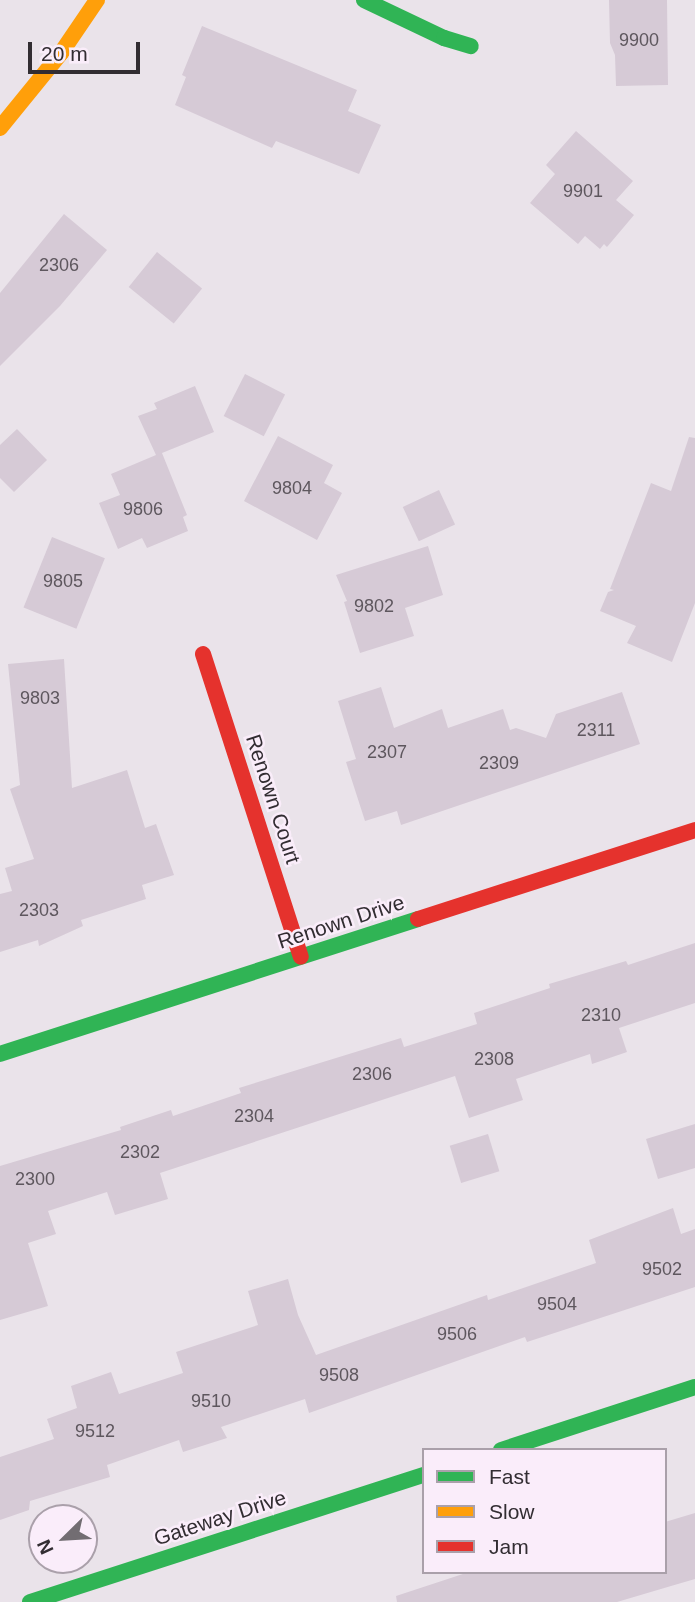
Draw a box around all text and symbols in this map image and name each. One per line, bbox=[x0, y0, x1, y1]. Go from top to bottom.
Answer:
scale bar bbox=[32, 28, 144, 72]
house number: 9900 bbox=[619, 29, 659, 51]
text: 20 m bbox=[41, 42, 88, 65]
house number: 9901 bbox=[563, 180, 603, 202]
house number: 2306 bbox=[39, 254, 79, 276]
house number: 9804 bbox=[272, 477, 312, 499]
house number: 9806 bbox=[123, 498, 163, 520]
house number: 9805 bbox=[43, 570, 83, 592]
house number: 9802 bbox=[354, 595, 394, 617]
house number: 9803 bbox=[20, 687, 60, 709]
house number: 2311 bbox=[577, 719, 615, 741]
street label: Renown Court bbox=[240, 731, 306, 867]
house number: 2307 bbox=[367, 741, 407, 763]
house number: 2309 bbox=[479, 752, 519, 774]
street label: Renown Drive bbox=[274, 890, 408, 954]
house number: 2303 bbox=[19, 899, 59, 921]
house number: 2310 bbox=[581, 1004, 621, 1026]
house number: 2308 bbox=[474, 1048, 514, 1070]
house number: 2306 bbox=[352, 1063, 392, 1085]
house number: 2304 bbox=[234, 1105, 274, 1127]
house number: 2302 bbox=[120, 1141, 160, 1163]
house number: 2300 bbox=[15, 1168, 55, 1190]
house number: 9502 bbox=[642, 1258, 682, 1280]
house number: 9504 bbox=[537, 1293, 577, 1315]
house number: 9506 bbox=[437, 1323, 477, 1345]
house number: 9508 bbox=[319, 1364, 359, 1386]
house number: 9510 bbox=[191, 1390, 231, 1412]
house number: 9512 bbox=[75, 1420, 115, 1442]
legend bbox=[422, 1448, 667, 1574]
text: Fast bbox=[489, 1465, 530, 1488]
street label: Gateway Drive bbox=[151, 1485, 289, 1551]
text: Slow bbox=[489, 1500, 535, 1523]
north arrow bbox=[28, 1504, 98, 1574]
text: Jam bbox=[489, 1535, 529, 1558]
text: N bbox=[33, 1536, 58, 1557]

